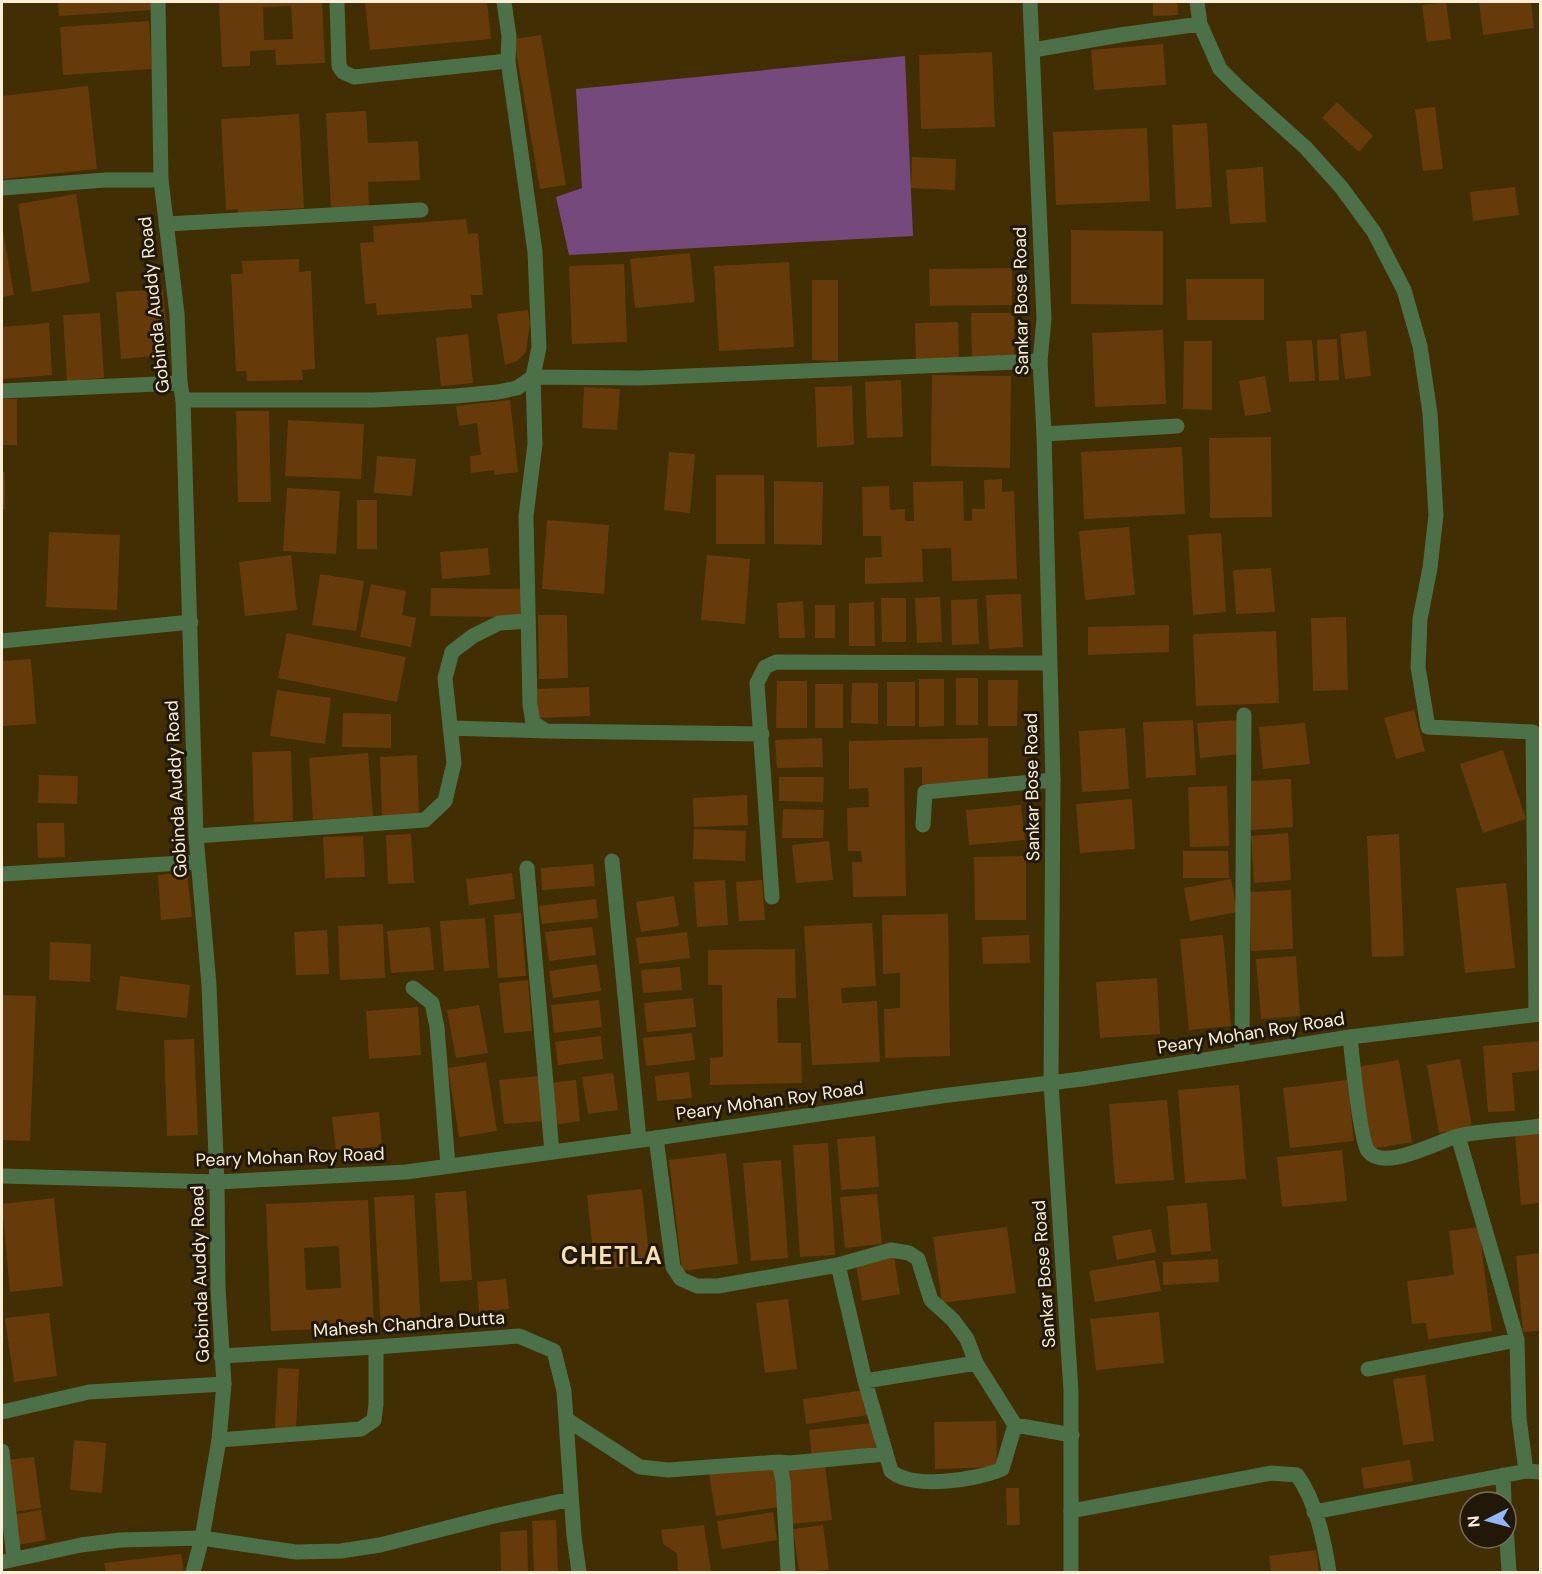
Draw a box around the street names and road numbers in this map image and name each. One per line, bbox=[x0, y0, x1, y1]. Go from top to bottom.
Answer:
street label: Gobinda Auddy Road bbox=[133, 216, 175, 394]
street label: Sankar Bose Road bbox=[1008, 227, 1034, 375]
street label: Gobinda Auddy Road bbox=[159, 700, 193, 878]
street label: Sankar Bose Road bbox=[1019, 713, 1045, 861]
street label: Peary Mohan Roy Road bbox=[1156, 1006, 1346, 1060]
street label: Peary Mohan Roy Road bbox=[675, 1076, 865, 1126]
street label: Peary Mohan Roy Road bbox=[195, 1142, 385, 1172]
street label: Gobinda Auddy Road bbox=[185, 1185, 215, 1363]
street label: Sankar Bose Road bbox=[1027, 1199, 1061, 1349]
street label: Mahesh Chandra Dutta bbox=[312, 1305, 506, 1343]

